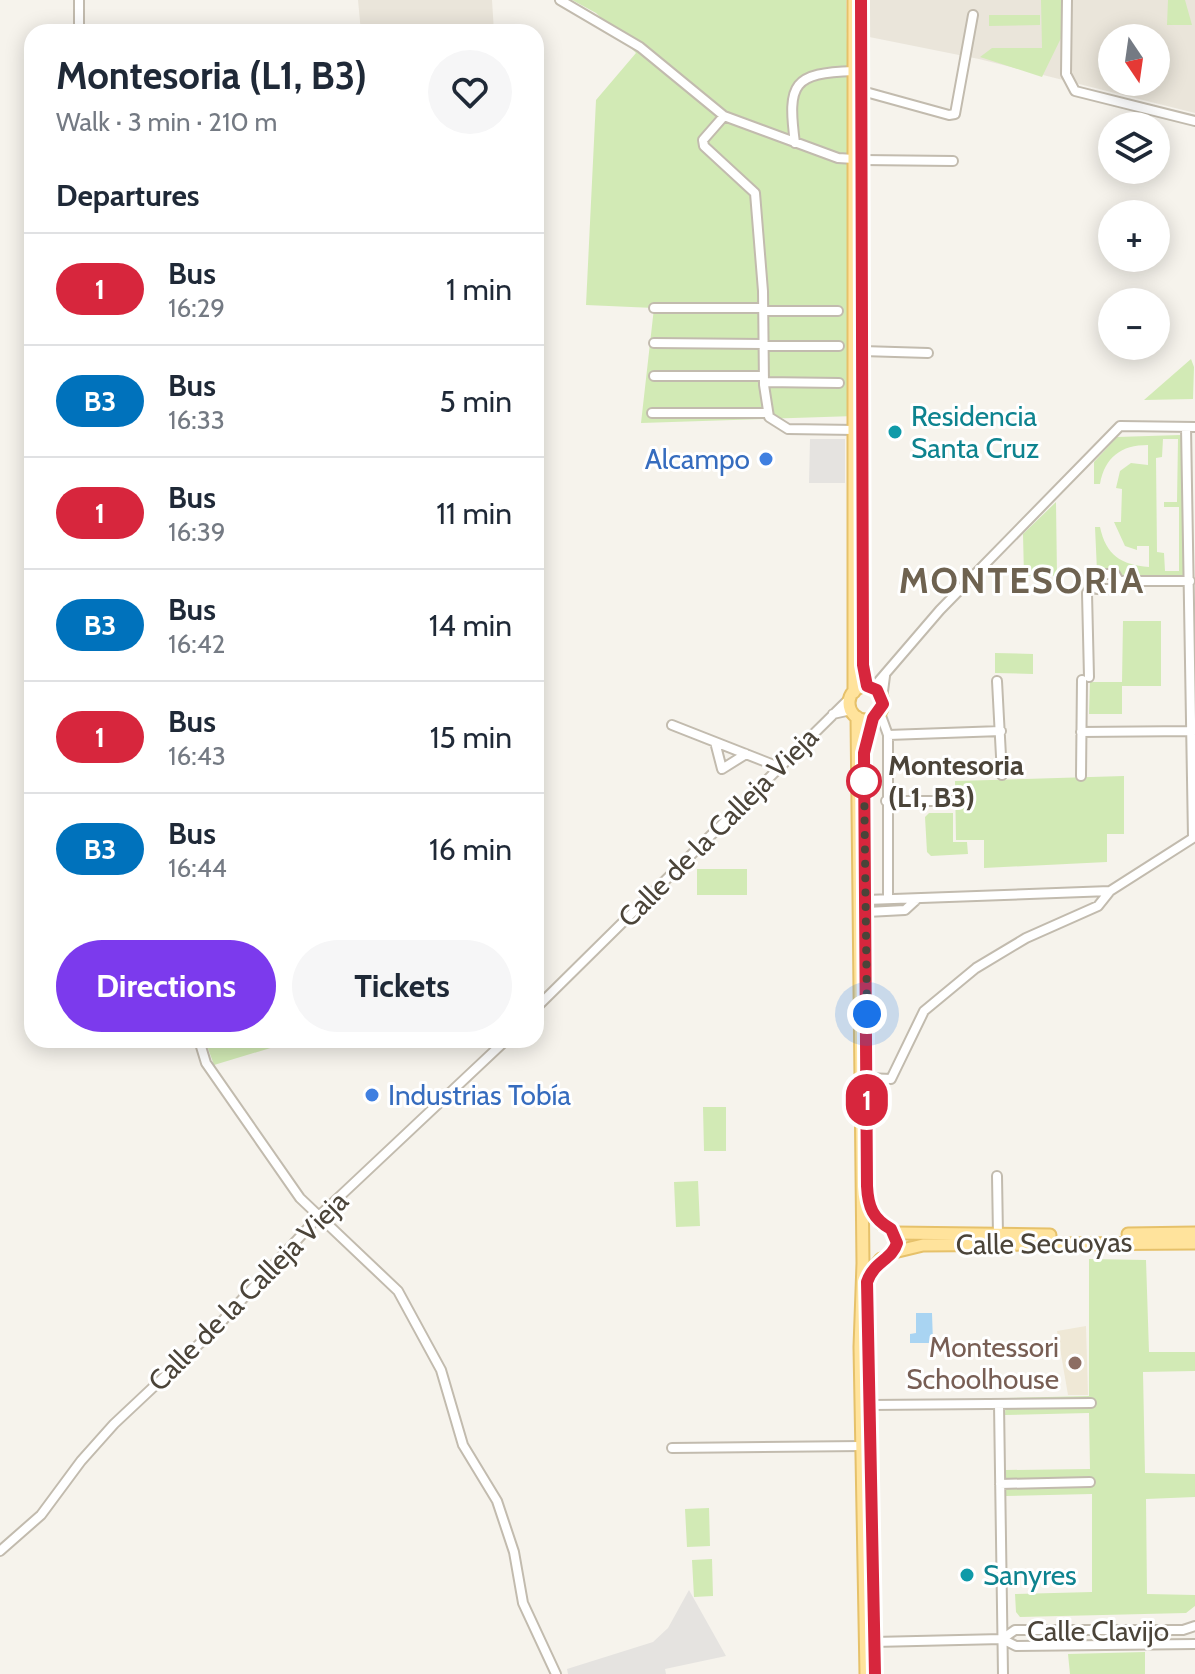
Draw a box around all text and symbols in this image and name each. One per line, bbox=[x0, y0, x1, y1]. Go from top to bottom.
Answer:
north arrow bbox=[1098, 24, 1170, 96]
map controls bbox=[1098, 24, 1170, 360]
button: heart bbox=[428, 50, 512, 134]
text: Montesoria (L1, B3) bbox=[56, 52, 367, 99]
text: Walk · 3 min · 210 m bbox=[56, 106, 277, 138]
button: layers bbox=[1098, 112, 1170, 184]
text: Departures bbox=[56, 177, 200, 214]
button: + bbox=[1098, 200, 1170, 272]
text: Bus bbox=[168, 255, 216, 292]
text: 1 min bbox=[446, 271, 512, 308]
text: 1 bbox=[95, 272, 105, 306]
button: − bbox=[1098, 288, 1170, 360]
text: 16:29 bbox=[168, 292, 225, 324]
text: Bus bbox=[168, 367, 216, 404]
text: 5 min bbox=[440, 383, 512, 420]
text: B3 bbox=[84, 384, 116, 418]
place label: Residencia Santa Cruz bbox=[911, 399, 1039, 465]
text: 16:33 bbox=[168, 404, 225, 436]
marker: Residencia Santa Cruz bbox=[886, 423, 904, 441]
place label: Alcampo bbox=[645, 442, 750, 476]
marker: Alcampo bbox=[757, 450, 775, 468]
text: Bus bbox=[168, 479, 216, 516]
text: 11 min bbox=[436, 495, 512, 532]
text: 1 bbox=[95, 496, 105, 530]
text: 16:39 bbox=[168, 516, 226, 548]
district label: MONTESORIA bbox=[899, 558, 1145, 602]
text: Bus bbox=[168, 591, 216, 628]
text: 14 min bbox=[429, 607, 512, 644]
text: B3 bbox=[84, 608, 116, 642]
text: 16:42 bbox=[168, 628, 225, 660]
text: Bus bbox=[168, 703, 216, 740]
text: 15 min bbox=[430, 719, 512, 756]
text: 1 bbox=[95, 720, 105, 754]
street label: Calle de la Calleja Vieja bbox=[611, 720, 825, 934]
text: 16:43 bbox=[168, 740, 226, 772]
place label: Montesoria (L1, B3) bbox=[888, 748, 1024, 814]
marker: Montesoria (L1, B3) bbox=[847, 764, 881, 798]
text: Bus bbox=[168, 815, 216, 852]
text: 16 min bbox=[429, 831, 512, 868]
text: B3 bbox=[84, 832, 116, 866]
text: 16:44 bbox=[168, 852, 227, 884]
button: Directions bbox=[56, 940, 276, 1032]
button: Tickets bbox=[292, 940, 512, 1032]
your location bbox=[847, 994, 887, 1034]
line badge: 1 bbox=[841, 1074, 893, 1126]
place label: Industrias Tobía bbox=[388, 1078, 571, 1112]
text: 1 bbox=[862, 1083, 872, 1117]
marker: Industrias Tobía bbox=[363, 1086, 381, 1104]
street label: Calle de la Calleja Vieja bbox=[141, 1184, 355, 1398]
street label: Calle Secuoyas bbox=[955, 1224, 1133, 1262]
place label: Montessori Schoolhouse bbox=[906, 1330, 1059, 1396]
marker: Montessori Schoolhouse bbox=[1066, 1354, 1084, 1372]
place label: Sanyres bbox=[983, 1558, 1077, 1592]
marker: Sanyres bbox=[958, 1566, 976, 1584]
street label: Calle Clavijo bbox=[1027, 1614, 1169, 1648]

